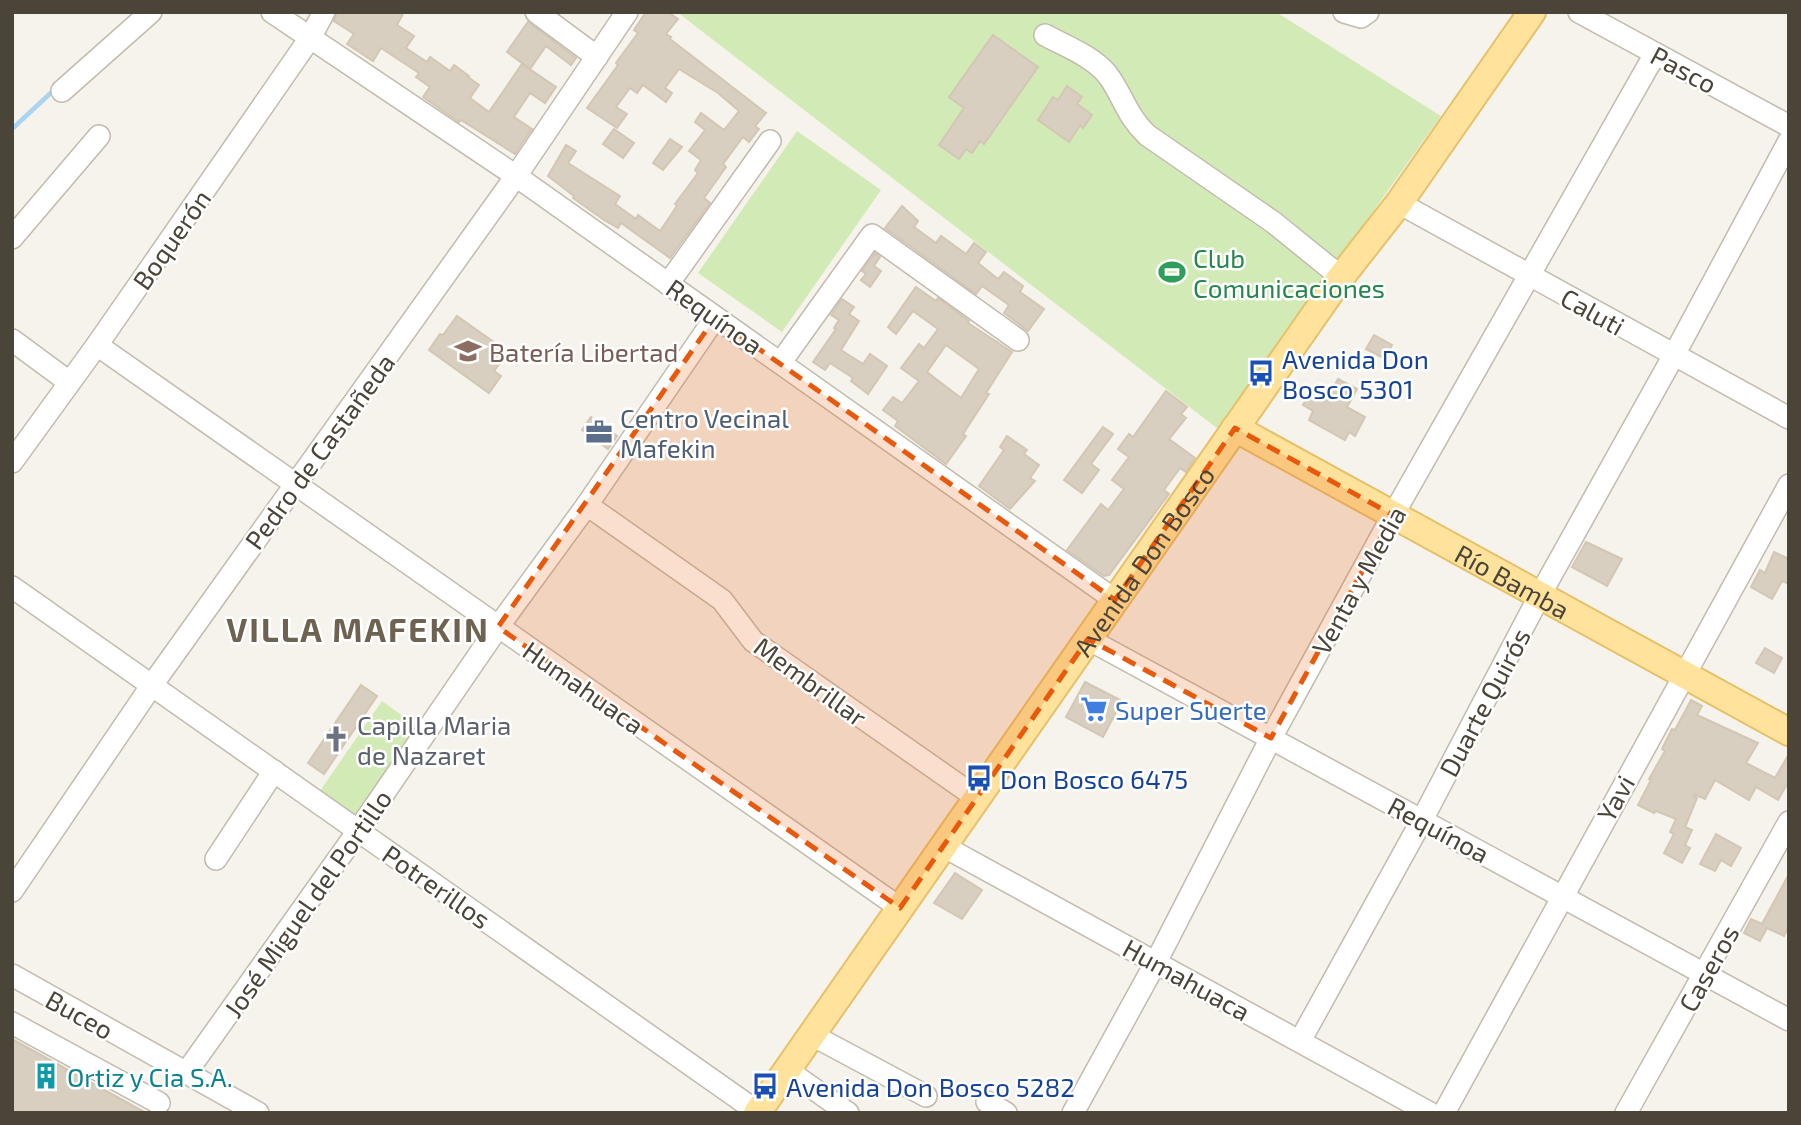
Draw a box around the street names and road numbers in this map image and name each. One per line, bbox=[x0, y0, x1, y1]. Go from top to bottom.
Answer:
street label: Pasco bbox=[1646, 39, 1722, 99]
street label: Boquerón bbox=[125, 183, 217, 295]
street label: Requínoa bbox=[661, 272, 769, 360]
street label: Caluti bbox=[1556, 281, 1630, 341]
street label: Pedro de Castañeda bbox=[238, 347, 400, 555]
street label: Avenida Don Bosco bbox=[1066, 460, 1220, 661]
street label: Venta y Media bbox=[1305, 500, 1411, 660]
street label: Río Bamba bbox=[1450, 537, 1575, 624]
street label: Duarte Quirós bbox=[1432, 623, 1536, 781]
street label: Membrillar bbox=[749, 630, 873, 732]
street label: Humahuaca bbox=[518, 634, 650, 740]
street label: Yavi bbox=[1590, 770, 1640, 826]
street label: José Miguel del Portillo bbox=[217, 783, 397, 1023]
street label: Requínoa bbox=[1383, 789, 1495, 869]
street label: Potrerillos bbox=[377, 838, 497, 934]
street label: Caseros bbox=[1672, 919, 1744, 1017]
street label: Humahuaca bbox=[1118, 931, 1256, 1027]
street label: Buceo bbox=[41, 983, 119, 1045]

